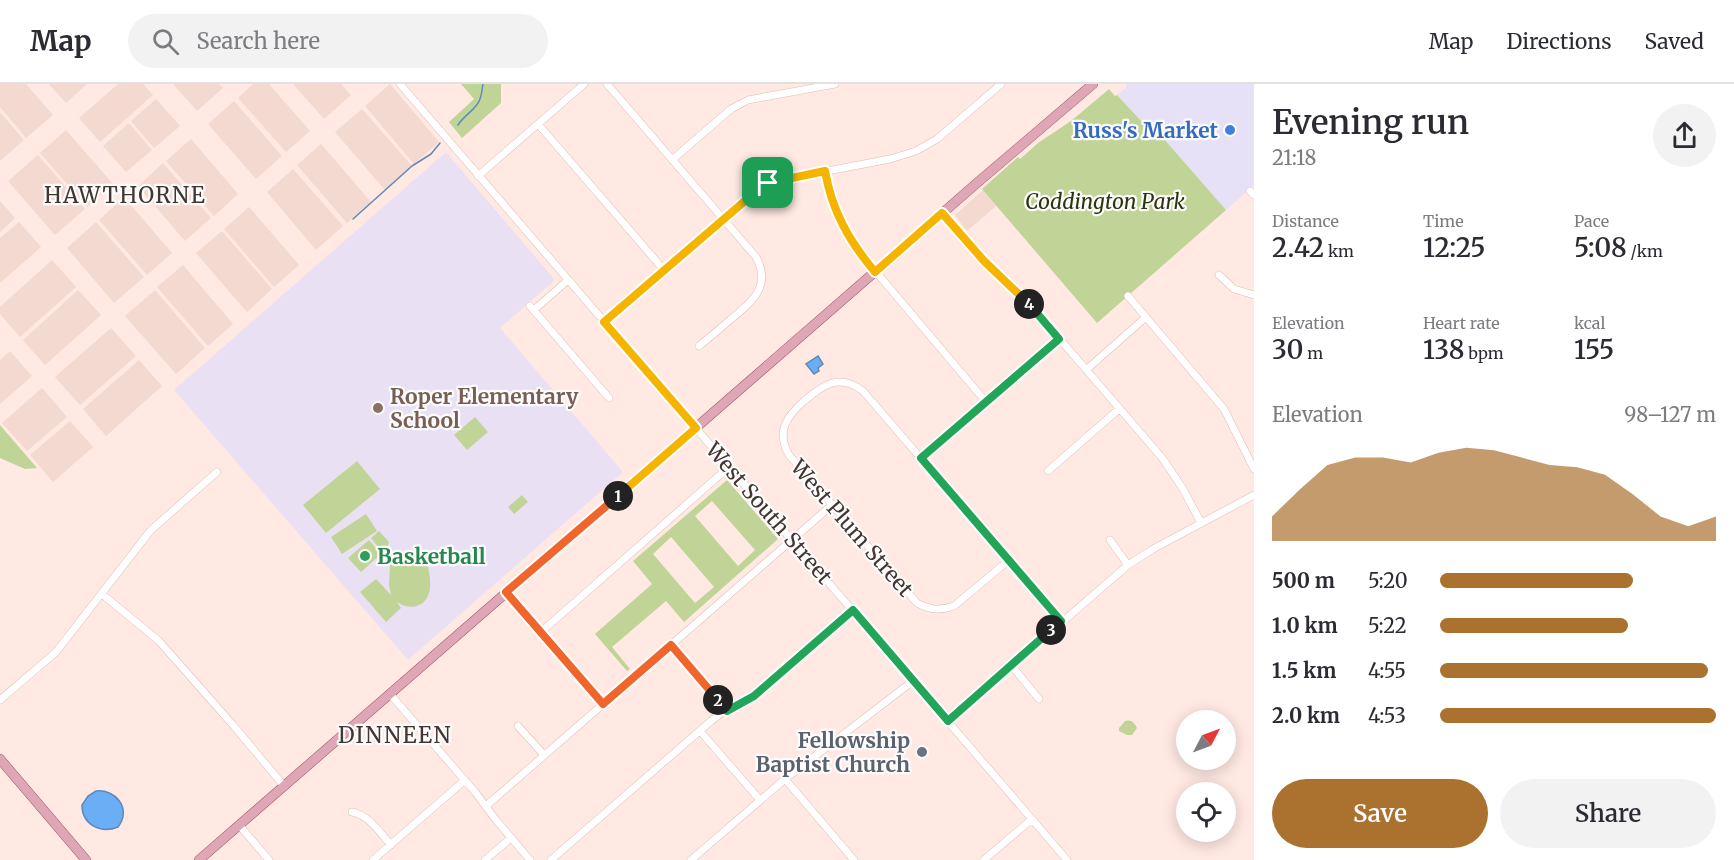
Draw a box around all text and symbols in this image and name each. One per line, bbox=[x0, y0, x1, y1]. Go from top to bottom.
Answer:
search box bbox=[128, 14, 548, 68]
text: Map bbox=[30, 23, 92, 59]
icon: search bbox=[149, 25, 182, 58]
text: Search here bbox=[197, 27, 320, 55]
text: Map bbox=[1429, 28, 1473, 55]
text: Directions bbox=[1506, 28, 1611, 55]
text: Saved bbox=[1644, 28, 1704, 55]
text: Evening run bbox=[1272, 102, 1469, 143]
button: share bbox=[1653, 104, 1716, 167]
place label: Russ's Market bbox=[1073, 117, 1219, 144]
marker: Russ's Market bbox=[1223, 123, 1237, 137]
text: 21:18 bbox=[1272, 145, 1316, 170]
pin bbox=[742, 157, 793, 208]
icon: arrive bbox=[751, 166, 784, 199]
district label: HAWTHORNE bbox=[44, 181, 206, 209]
park label: Coddington Park bbox=[1025, 188, 1186, 215]
text: Distance bbox=[1272, 211, 1339, 231]
text: Time bbox=[1423, 211, 1464, 231]
text: Pace bbox=[1574, 211, 1609, 231]
text: 2.42 bbox=[1272, 231, 1324, 264]
text: 12:25 bbox=[1423, 231, 1485, 264]
text: 5:08 bbox=[1574, 231, 1627, 264]
text: km bbox=[1324, 241, 1354, 261]
text: /km bbox=[1627, 241, 1663, 261]
pin: 4 bbox=[1014, 289, 1044, 319]
text: 4 bbox=[1024, 294, 1034, 314]
text: Elevation bbox=[1272, 313, 1345, 333]
text: Heart rate bbox=[1423, 313, 1500, 333]
text: kcal bbox=[1574, 313, 1605, 333]
text: 30 bbox=[1272, 333, 1304, 366]
text: 138 bbox=[1423, 333, 1465, 366]
text: 155 bbox=[1574, 333, 1614, 366]
text: m bbox=[1304, 343, 1323, 363]
text: bpm bbox=[1465, 343, 1504, 363]
place label: Roper Elementary School bbox=[390, 383, 579, 434]
marker: Roper Elementary School bbox=[371, 401, 385, 415]
text: Elevation bbox=[1272, 402, 1363, 427]
text: 98–127 m bbox=[1624, 402, 1716, 427]
street label: West South Street bbox=[699, 436, 838, 590]
street label: West Plum Street bbox=[784, 453, 919, 602]
pin: 1 bbox=[603, 481, 633, 511]
text: 1 bbox=[614, 486, 622, 506]
place label: Basketball bbox=[377, 543, 486, 570]
marker: Basketball bbox=[358, 549, 372, 563]
text: 500 m bbox=[1272, 568, 1335, 593]
text: 5:20 bbox=[1368, 568, 1408, 593]
text: 1.0 km bbox=[1272, 613, 1338, 638]
text: 5:22 bbox=[1368, 613, 1407, 638]
pin: 3 bbox=[1036, 615, 1066, 645]
text: 3 bbox=[1046, 620, 1056, 640]
text: 1.5 km bbox=[1272, 658, 1336, 683]
text: 4:55 bbox=[1368, 658, 1406, 683]
pin: 2 bbox=[703, 685, 733, 715]
text: 2 bbox=[713, 690, 723, 710]
text: 2.0 km bbox=[1272, 703, 1340, 728]
text: 4:53 bbox=[1368, 703, 1406, 728]
north arrow bbox=[1176, 710, 1236, 770]
map controls bbox=[1176, 710, 1236, 842]
district label: DINNEEN bbox=[338, 721, 452, 749]
place label: Fellowship Baptist Church bbox=[755, 727, 910, 778]
marker: Fellowship Baptist Church bbox=[915, 745, 929, 759]
button: Save bbox=[1272, 779, 1488, 848]
button: Share bbox=[1500, 779, 1716, 848]
button: locate bbox=[1176, 782, 1236, 842]

